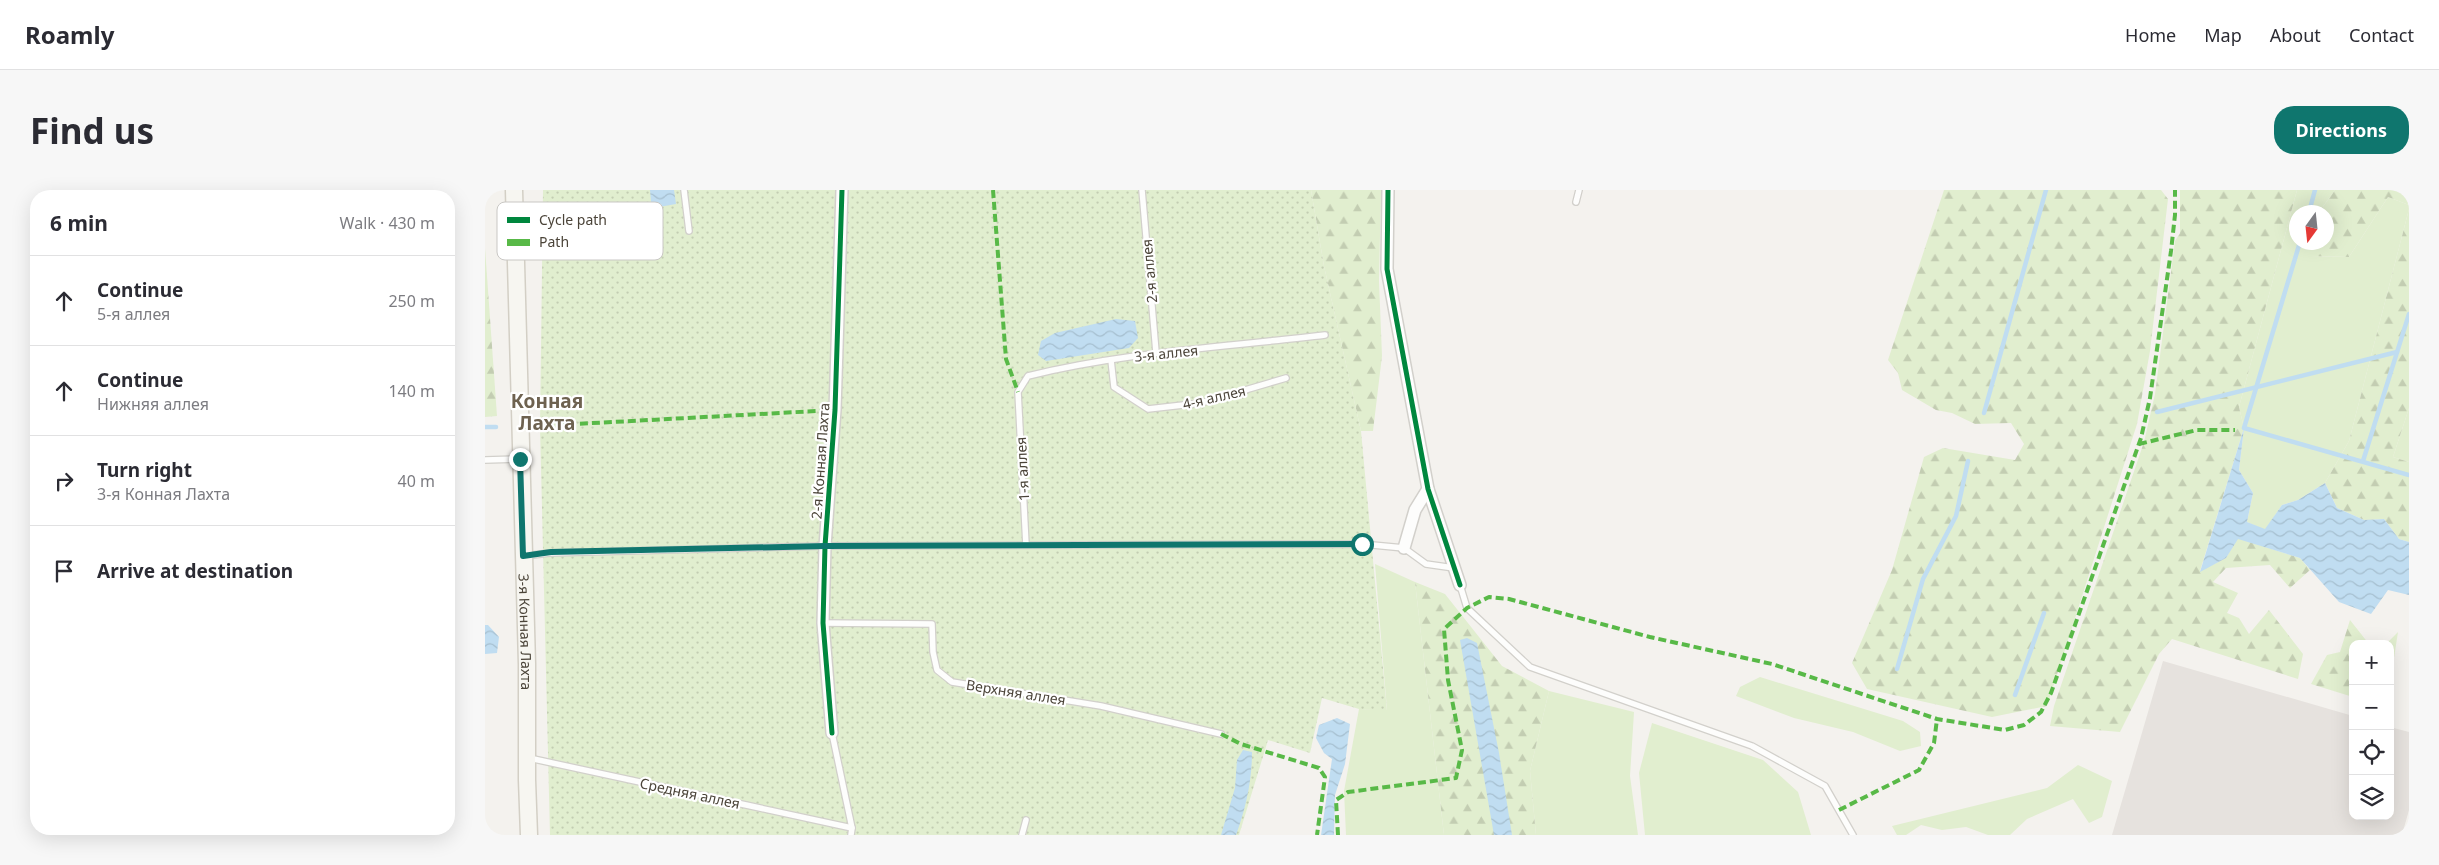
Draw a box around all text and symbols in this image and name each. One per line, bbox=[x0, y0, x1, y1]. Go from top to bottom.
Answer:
text: Roamly bbox=[25, 18, 114, 51]
text: Home bbox=[2125, 23, 2176, 47]
text: Map bbox=[2204, 23, 2242, 47]
text: About bbox=[2270, 23, 2321, 47]
text: Contact bbox=[2349, 23, 2414, 47]
button: Directions bbox=[2274, 106, 2409, 154]
text: Find us bbox=[30, 107, 154, 154]
legend bbox=[497, 202, 663, 260]
north arrow bbox=[2289, 205, 2334, 250]
text: 6 min bbox=[50, 209, 108, 237]
text: Cycle path bbox=[539, 210, 607, 229]
text: Walk · 430 m bbox=[340, 212, 435, 234]
text: Path bbox=[539, 232, 569, 251]
street label: 2-я аллея bbox=[1137, 238, 1161, 304]
text: Continue bbox=[97, 277, 183, 303]
icon: ahead bbox=[50, 287, 78, 315]
text: 250 m bbox=[388, 290, 435, 312]
text: 5-я аллея bbox=[97, 303, 170, 325]
street label: 3-я аллея bbox=[1133, 340, 1199, 366]
text: Continue bbox=[97, 367, 183, 393]
icon: ahead bbox=[50, 377, 78, 405]
text: 140 m bbox=[388, 380, 435, 402]
street label: 4-я аллея bbox=[1181, 381, 1247, 413]
district label: Конная Лахта bbox=[511, 388, 583, 436]
text: Нижняя аллея bbox=[97, 393, 209, 415]
street label: 2-я Конная Лахта bbox=[806, 402, 834, 520]
street label: 1-я аллея bbox=[1011, 436, 1033, 502]
route end bbox=[509, 448, 532, 471]
text: Turn right bbox=[97, 457, 192, 483]
icon: right bbox=[50, 467, 78, 495]
text: 40 m bbox=[398, 470, 435, 492]
text: 3-я Конная Лахта bbox=[97, 483, 230, 505]
route start bbox=[1351, 533, 1374, 556]
icon: arrive bbox=[50, 557, 78, 585]
text: Arrive at destination bbox=[97, 558, 293, 584]
street label: 3-я Конная Лахта bbox=[515, 573, 537, 690]
map controls bbox=[2349, 640, 2394, 820]
button: + bbox=[2349, 640, 2394, 685]
street label: Верхняя аллея bbox=[965, 675, 1067, 709]
button: − bbox=[2349, 685, 2394, 730]
button: locate bbox=[2349, 730, 2394, 775]
street label: Средняя аллея bbox=[638, 773, 742, 813]
button: layers bbox=[2349, 775, 2394, 820]

